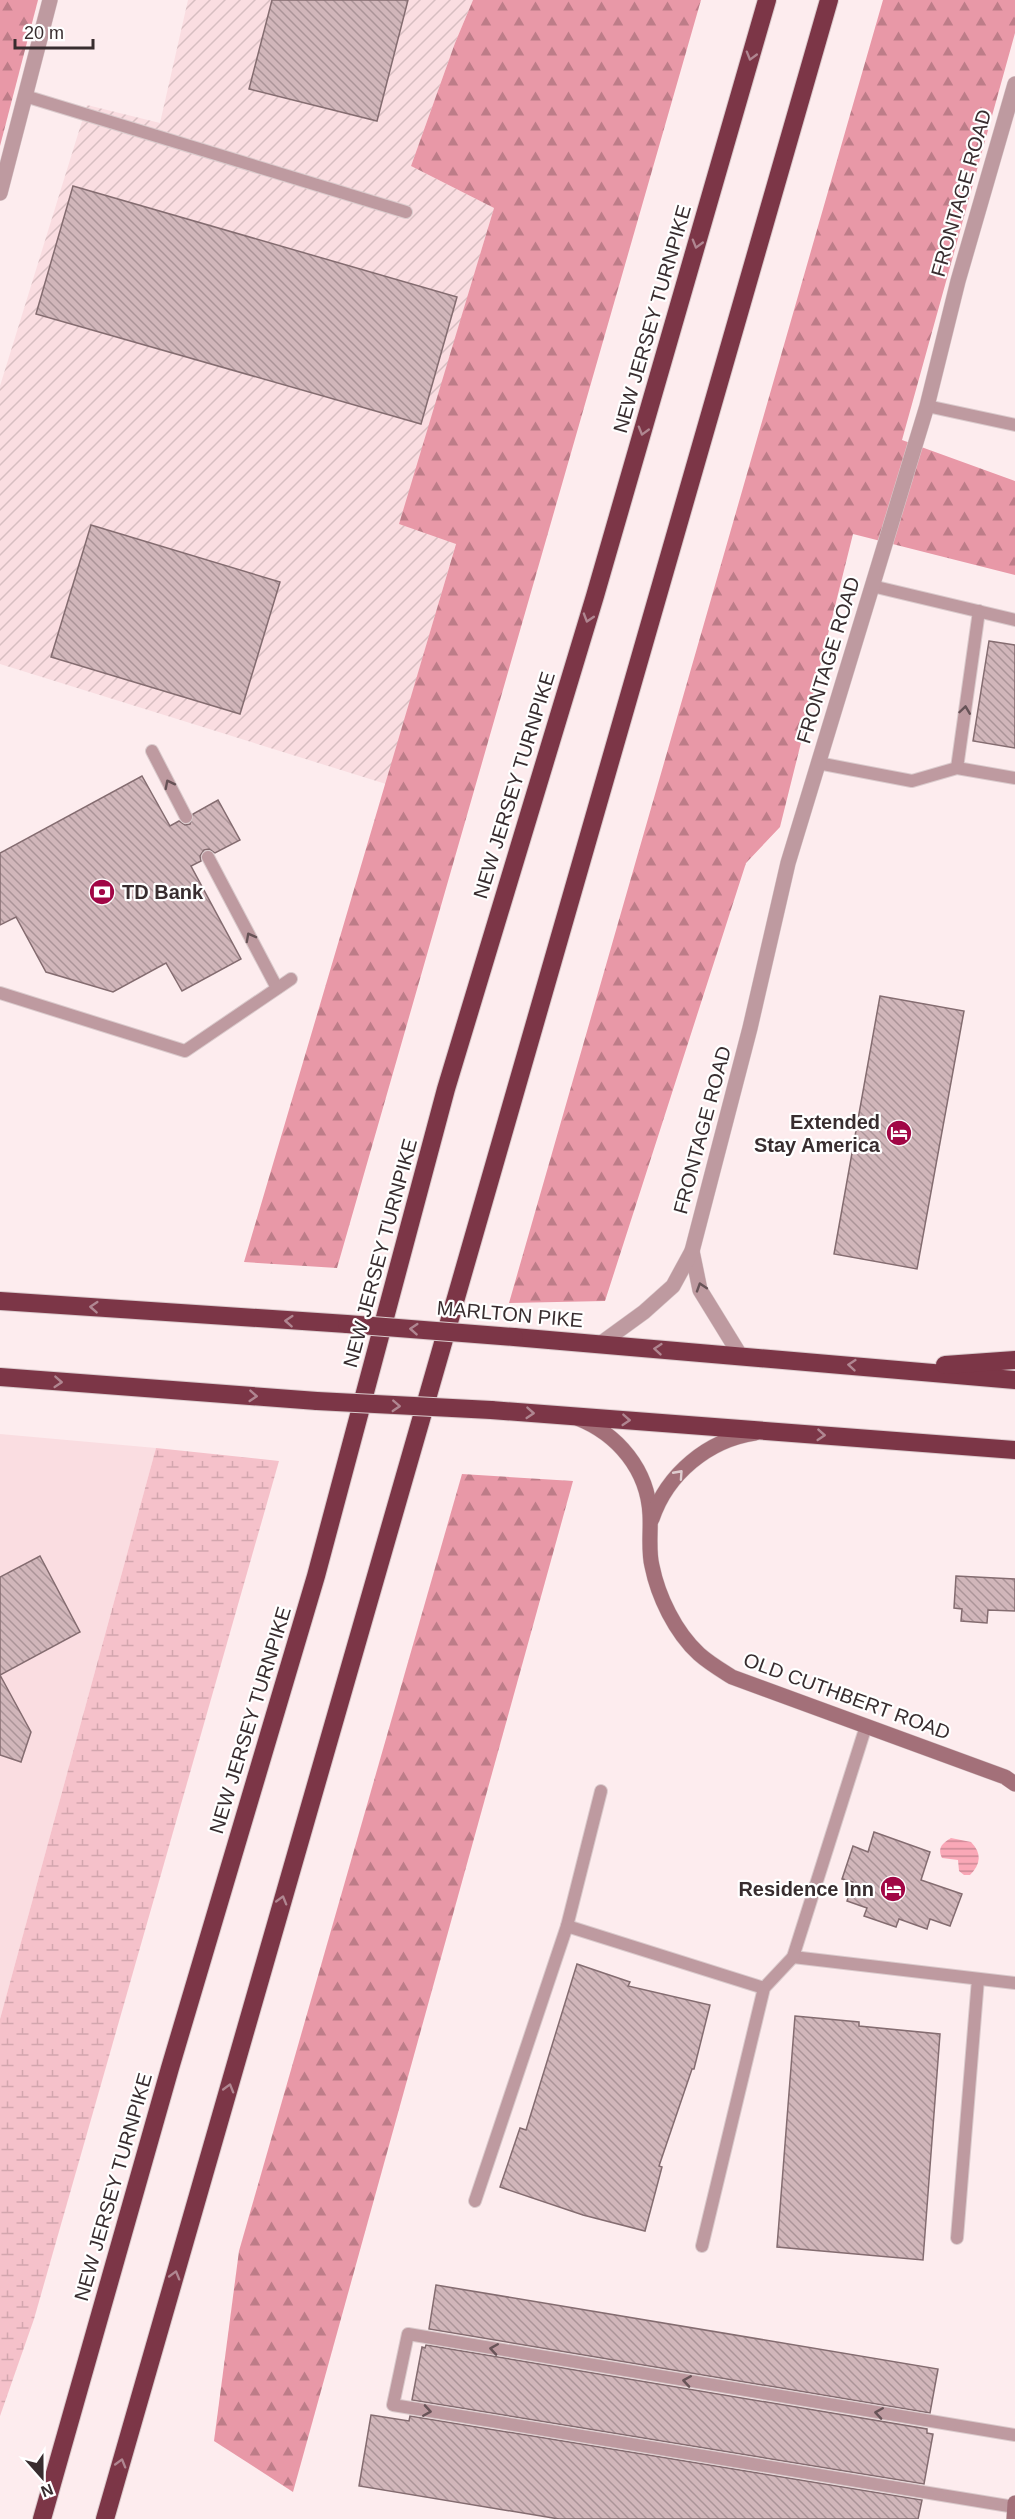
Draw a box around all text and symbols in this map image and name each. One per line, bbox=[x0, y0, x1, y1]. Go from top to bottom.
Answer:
scale bar bbox=[15, 12, 93, 50]
text: 20 m bbox=[24, 23, 64, 43]
one-way arrow bbox=[746, 50, 758, 61]
street label: FRONTAGE ROAD bbox=[927, 107, 995, 279]
street label: NEW JERSEY TURNPIKE bbox=[609, 203, 695, 435]
one-way arrow bbox=[692, 238, 704, 248]
one-way arrow bbox=[638, 425, 650, 436]
street label: FRONTAGE ROAD bbox=[792, 574, 864, 746]
one-way arrow bbox=[583, 612, 595, 623]
street label: NEW JERSEY TURNPIKE bbox=[469, 669, 559, 901]
one-way arrow bbox=[959, 706, 971, 715]
one-way arrow bbox=[165, 780, 177, 791]
bank icon: TD Bank bbox=[87, 877, 117, 907]
place label: TD Bank bbox=[122, 881, 204, 903]
one-way arrow bbox=[245, 932, 257, 943]
street label: FRONTAGE ROAD bbox=[669, 1044, 735, 1216]
place label: Extended Stay America bbox=[754, 1111, 881, 1156]
hotel icon: Extended Stay America bbox=[884, 1118, 914, 1148]
street label: NEW JERSEY TURNPIKE bbox=[339, 1136, 421, 1370]
one-way arrow bbox=[696, 1282, 708, 1293]
street label: MARLTON PIKE bbox=[436, 1297, 584, 1331]
one-way arrow bbox=[90, 1301, 99, 1314]
one-way arrow bbox=[284, 1314, 293, 1327]
one-way arrow bbox=[409, 1323, 418, 1336]
one-way arrow bbox=[653, 1342, 662, 1355]
one-way arrow bbox=[848, 1358, 857, 1371]
one-way arrow bbox=[54, 1375, 63, 1388]
one-way arrow bbox=[248, 1390, 257, 1403]
one-way arrow bbox=[392, 1400, 401, 1413]
one-way arrow bbox=[525, 1406, 534, 1419]
one-way arrow bbox=[622, 1413, 631, 1426]
one-way arrow bbox=[816, 1428, 825, 1441]
one-way arrow bbox=[672, 1470, 683, 1481]
street label: NEW JERSEY TURNPIKE bbox=[205, 1604, 295, 1836]
street label: OLD CUTHBERT ROAD bbox=[741, 1648, 953, 1744]
hotel icon: Residence Inn bbox=[878, 1874, 908, 1904]
place label: Residence Inn bbox=[738, 1878, 874, 1900]
one-way arrow bbox=[275, 1896, 288, 1906]
street label: NEW JERSEY TURNPIKE bbox=[70, 2071, 156, 2303]
one-way arrow bbox=[222, 2083, 234, 2094]
one-way arrow bbox=[168, 2270, 180, 2281]
one-way arrow bbox=[490, 2343, 499, 2355]
one-way arrow bbox=[682, 2375, 691, 2387]
one-way arrow bbox=[423, 2404, 432, 2416]
one-way arrow bbox=[875, 2407, 884, 2419]
north arrow bbox=[12, 2447, 72, 2507]
one-way arrow bbox=[114, 2458, 126, 2469]
text: N bbox=[39, 2481, 56, 2501]

